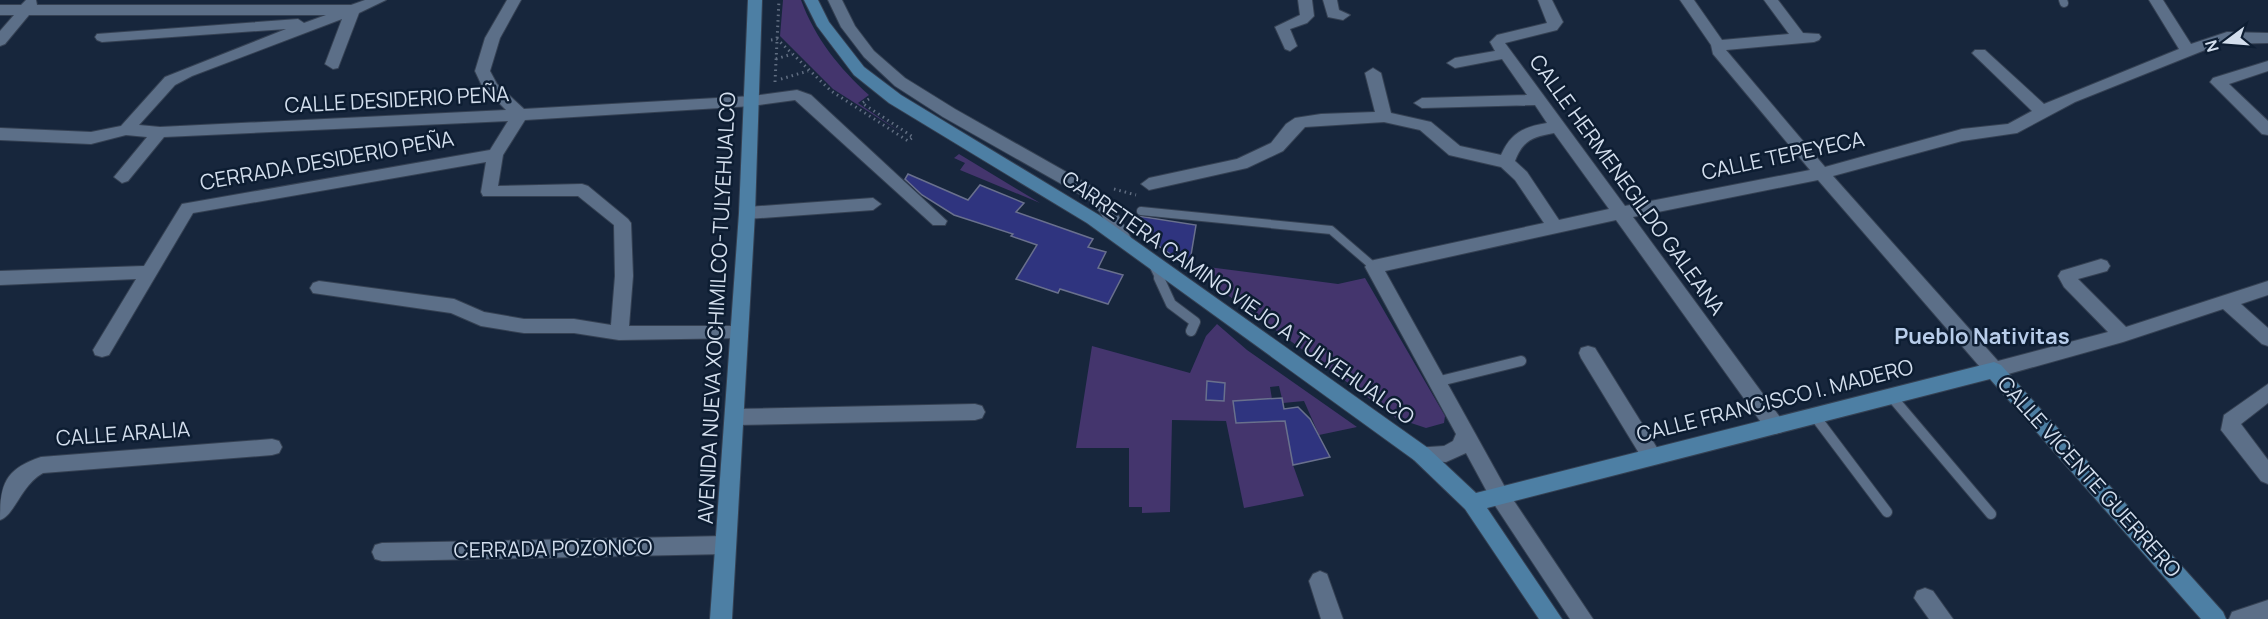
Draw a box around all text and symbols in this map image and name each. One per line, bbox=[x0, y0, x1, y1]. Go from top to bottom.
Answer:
north arrow bbox=[2196, 12, 2256, 72]
text: N bbox=[2199, 38, 2224, 55]
street label: CALLE HERMENEGILDO GALEANA bbox=[1524, 48, 1732, 320]
street label: CALLE DESIDERIO PEÑA bbox=[284, 79, 510, 119]
street label: AVENIDA NUEVA XOCHIMILCO-TULYEHUALCO bbox=[691, 91, 741, 525]
street label: CERRADA DESIDERIO PEÑA bbox=[198, 124, 456, 196]
street label: CALLE TEPEYECA bbox=[1699, 124, 1867, 186]
street label: CARRETERA CAMINO VIEJO A TULYEHUALCO bbox=[1057, 164, 1420, 430]
district label: Pueblo Nativitas bbox=[1894, 321, 2070, 351]
street label: CALLE FRANCISCO I. MADERO bbox=[1633, 352, 1916, 448]
street label: CALLE VICENTE GUERRERO bbox=[1992, 370, 2188, 583]
street label: CALLE ARALIA bbox=[55, 414, 191, 452]
street label: CERRADA POZONCO bbox=[453, 532, 652, 564]

